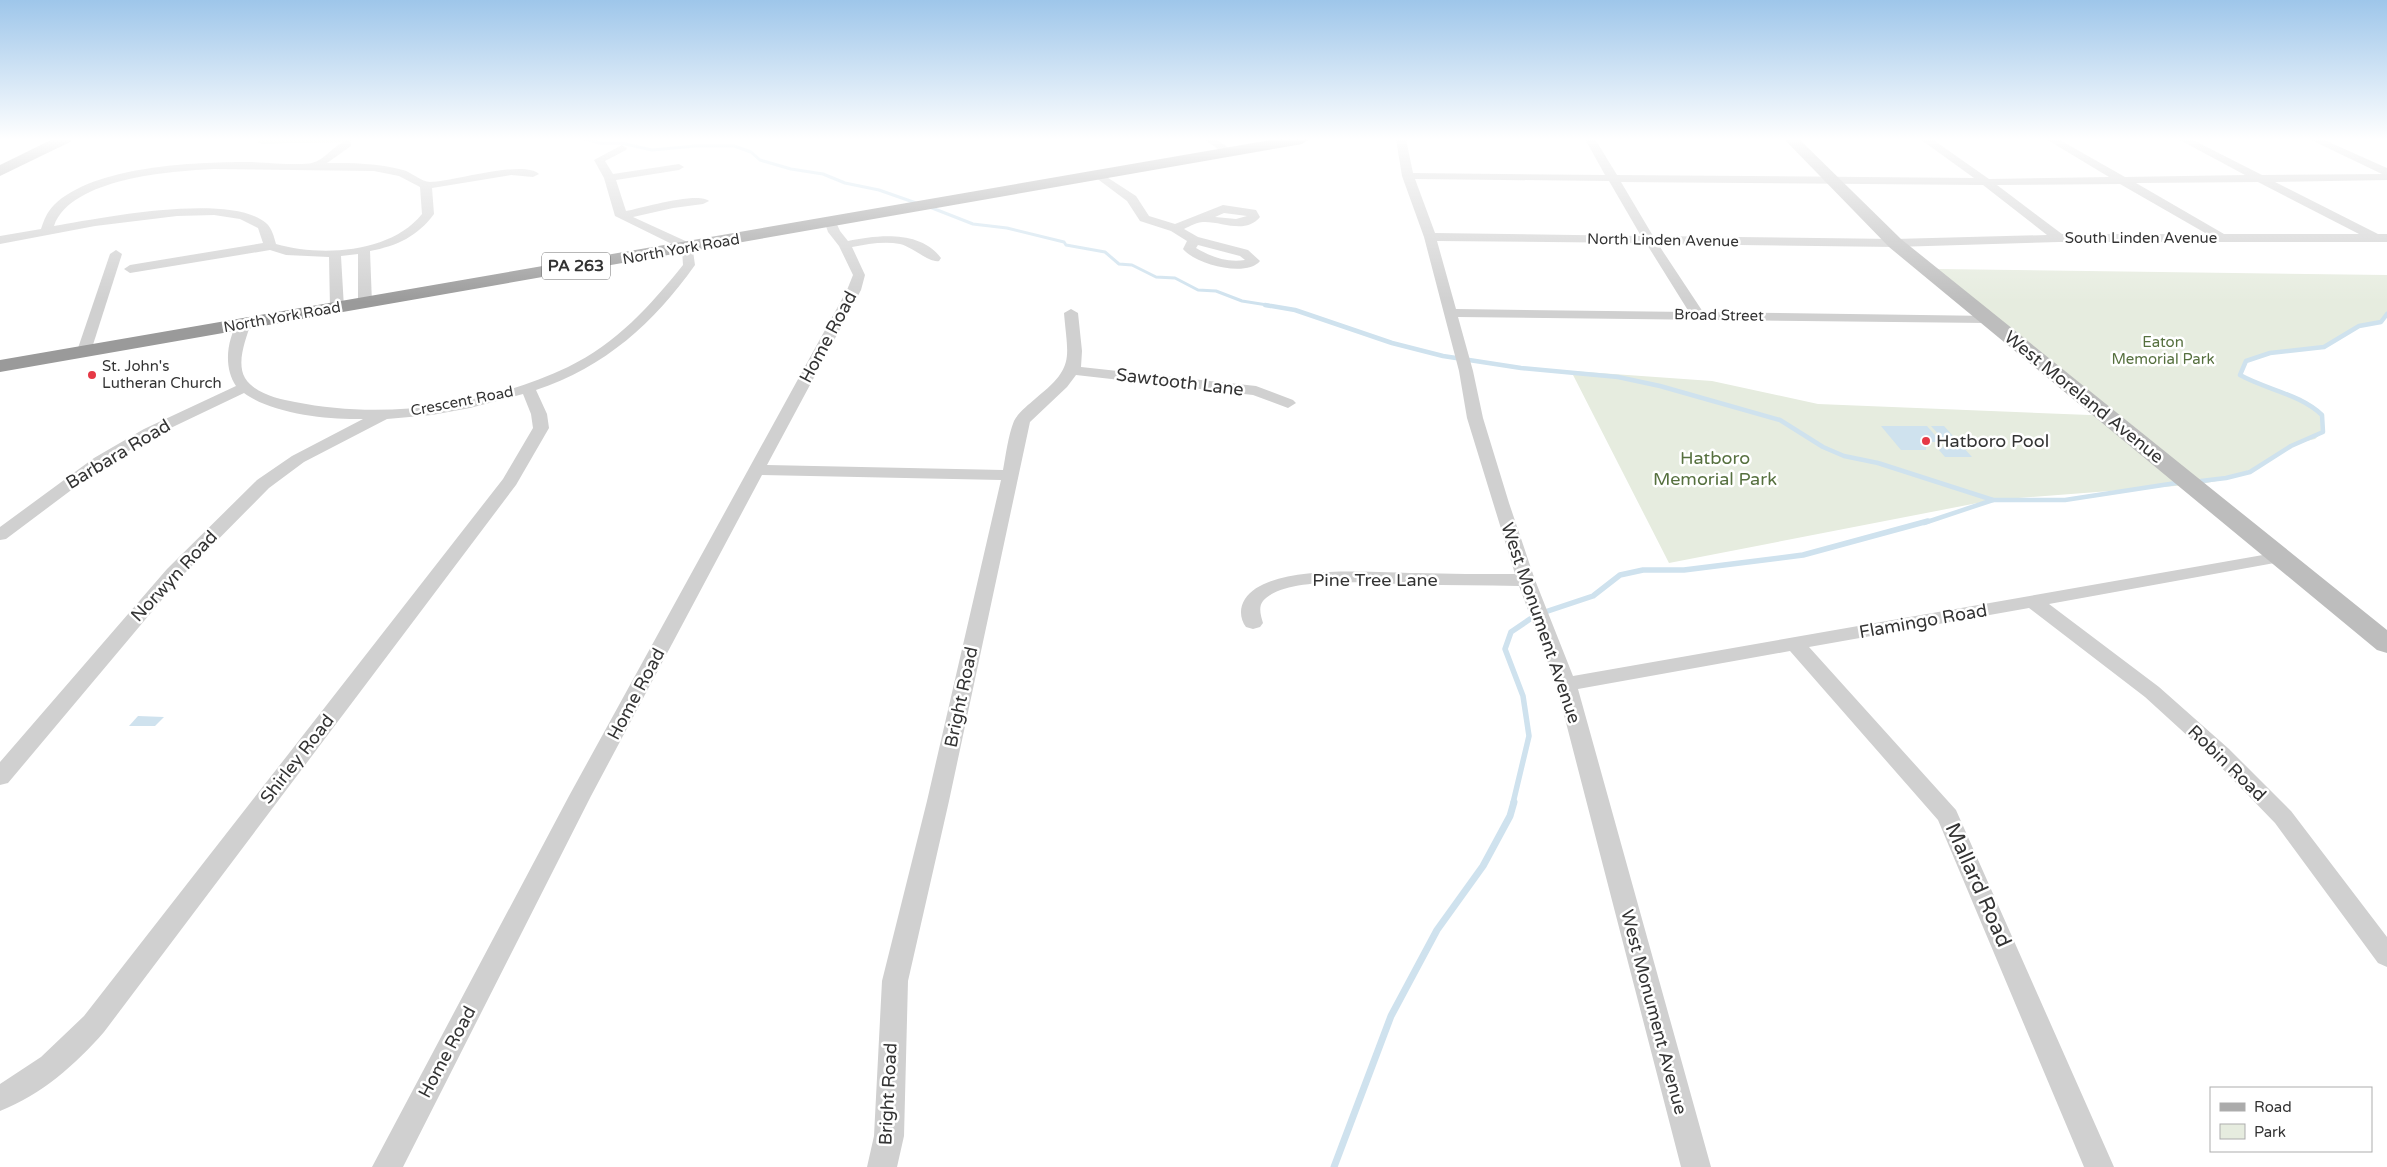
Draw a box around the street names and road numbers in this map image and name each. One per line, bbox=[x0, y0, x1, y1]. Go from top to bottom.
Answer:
street label: South Linden Avenue bbox=[2065, 229, 2217, 247]
street label: North York Road bbox=[621, 230, 741, 268]
street label: North Linden Avenue bbox=[1587, 230, 1739, 250]
road number: PA 263 bbox=[542, 252, 610, 280]
street label: Home Road bbox=[795, 287, 861, 387]
street label: North York Road bbox=[222, 298, 342, 336]
street label: Broad Street bbox=[1674, 305, 1764, 325]
street label: West Moreland Avenue bbox=[2000, 326, 2168, 468]
street label: Sawtooth Lane bbox=[1115, 363, 1245, 401]
street label: Crescent Road bbox=[409, 382, 515, 420]
street label: Barbara Road bbox=[62, 414, 174, 494]
street label: West Monument Avenue bbox=[1496, 520, 1586, 726]
street label: Norwyn Road bbox=[126, 526, 222, 626]
street label: Pine Tree Lane bbox=[1312, 569, 1438, 591]
street label: Flamingo Road bbox=[1857, 599, 1989, 643]
street label: Home Road bbox=[603, 644, 669, 744]
street label: Bright Road bbox=[940, 645, 982, 749]
street label: Shirley Road bbox=[255, 710, 339, 808]
street label: Robin Road bbox=[2183, 720, 2271, 806]
street label: Mallard Road bbox=[1939, 819, 2017, 951]
street label: West Monument Avenue bbox=[1616, 907, 1692, 1117]
street label: Home Road bbox=[414, 1002, 480, 1102]
street label: Bright Road bbox=[874, 1042, 902, 1146]

